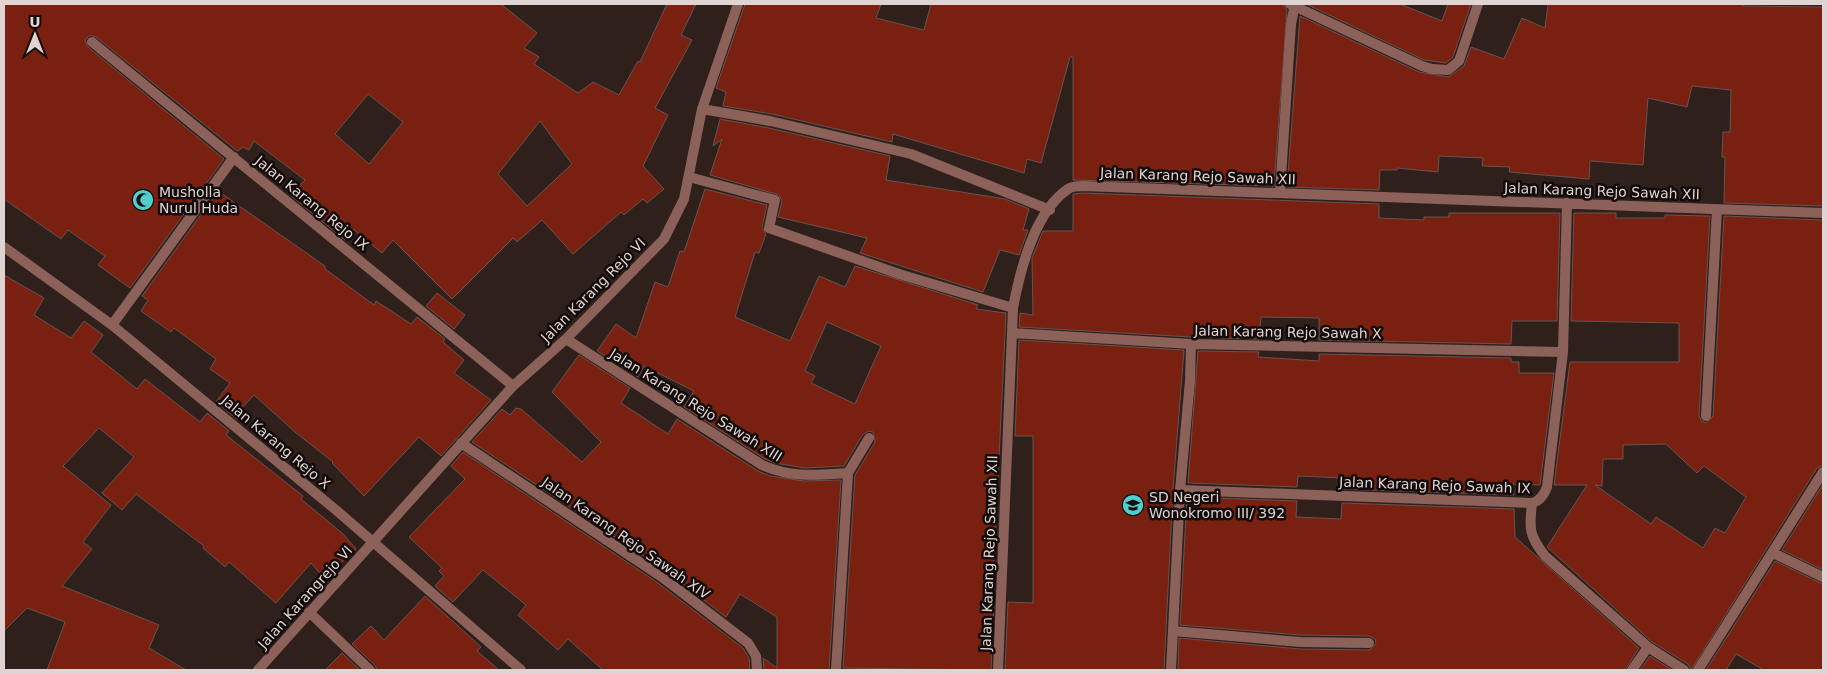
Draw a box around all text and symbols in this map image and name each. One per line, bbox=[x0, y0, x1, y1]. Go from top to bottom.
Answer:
north arrow bbox=[10, 10, 60, 60]
text: U bbox=[29, 14, 41, 30]
street label: Jalan Karang Rejo IX bbox=[251, 152, 372, 254]
street label: Jalan Karang Rejo Sawah XII bbox=[1099, 165, 1296, 187]
street label: Jalan Karang Rejo Sawah XII bbox=[1503, 180, 1700, 202]
place label: Musholla Nurul Huda bbox=[159, 184, 238, 216]
mosque icon: Musholla Nurul Huda bbox=[131, 188, 155, 212]
street label: Jalan Karang Rejo VI bbox=[537, 235, 648, 346]
street label: Jalan Karang Rejo Sawah X bbox=[1193, 322, 1382, 342]
street label: Jalan Karang Rejo Sawah XIII bbox=[606, 345, 785, 465]
street label: Jalan Karang Rejo X bbox=[218, 391, 334, 492]
street label: Jalan Karang Rejo Sawah XII bbox=[978, 455, 1000, 652]
street label: Jalan Karang Rejo Sawah XIV bbox=[538, 473, 713, 603]
street label: Jalan Karang Rejo Sawah IX bbox=[1338, 474, 1531, 496]
place label: SD Negeri Wonokromo III/ 392 bbox=[1149, 489, 1285, 521]
school or university icon: SD Negeri Wonokromo III/ 392 bbox=[1121, 493, 1145, 517]
street label: Jalan Karangrejo VI bbox=[254, 542, 355, 652]

